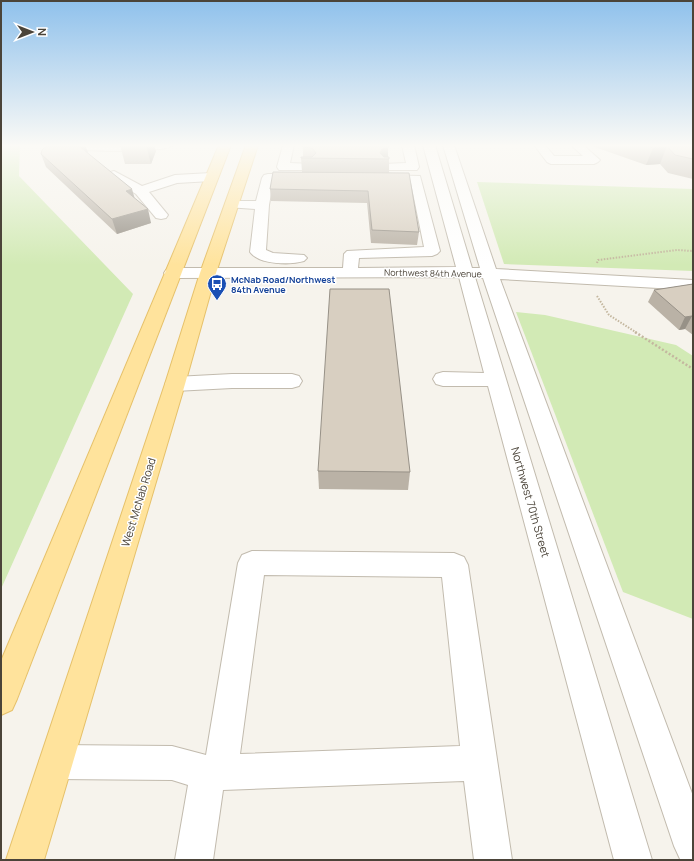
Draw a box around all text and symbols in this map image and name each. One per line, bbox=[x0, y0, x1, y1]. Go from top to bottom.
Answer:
north arrow bbox=[12, 12, 52, 52]
text: N bbox=[35, 28, 50, 36]
street label: Northwest 84th Avenue bbox=[384, 266, 482, 280]
bus stop icon: McNab Road/Northwest 84th Avenue bbox=[206, 273, 228, 301]
place label: McNab Road/Northwest 84th Avenue bbox=[231, 273, 335, 296]
street label: Northwest 70th Street bbox=[508, 445, 554, 559]
street label: West McNab Road bbox=[117, 456, 159, 548]

